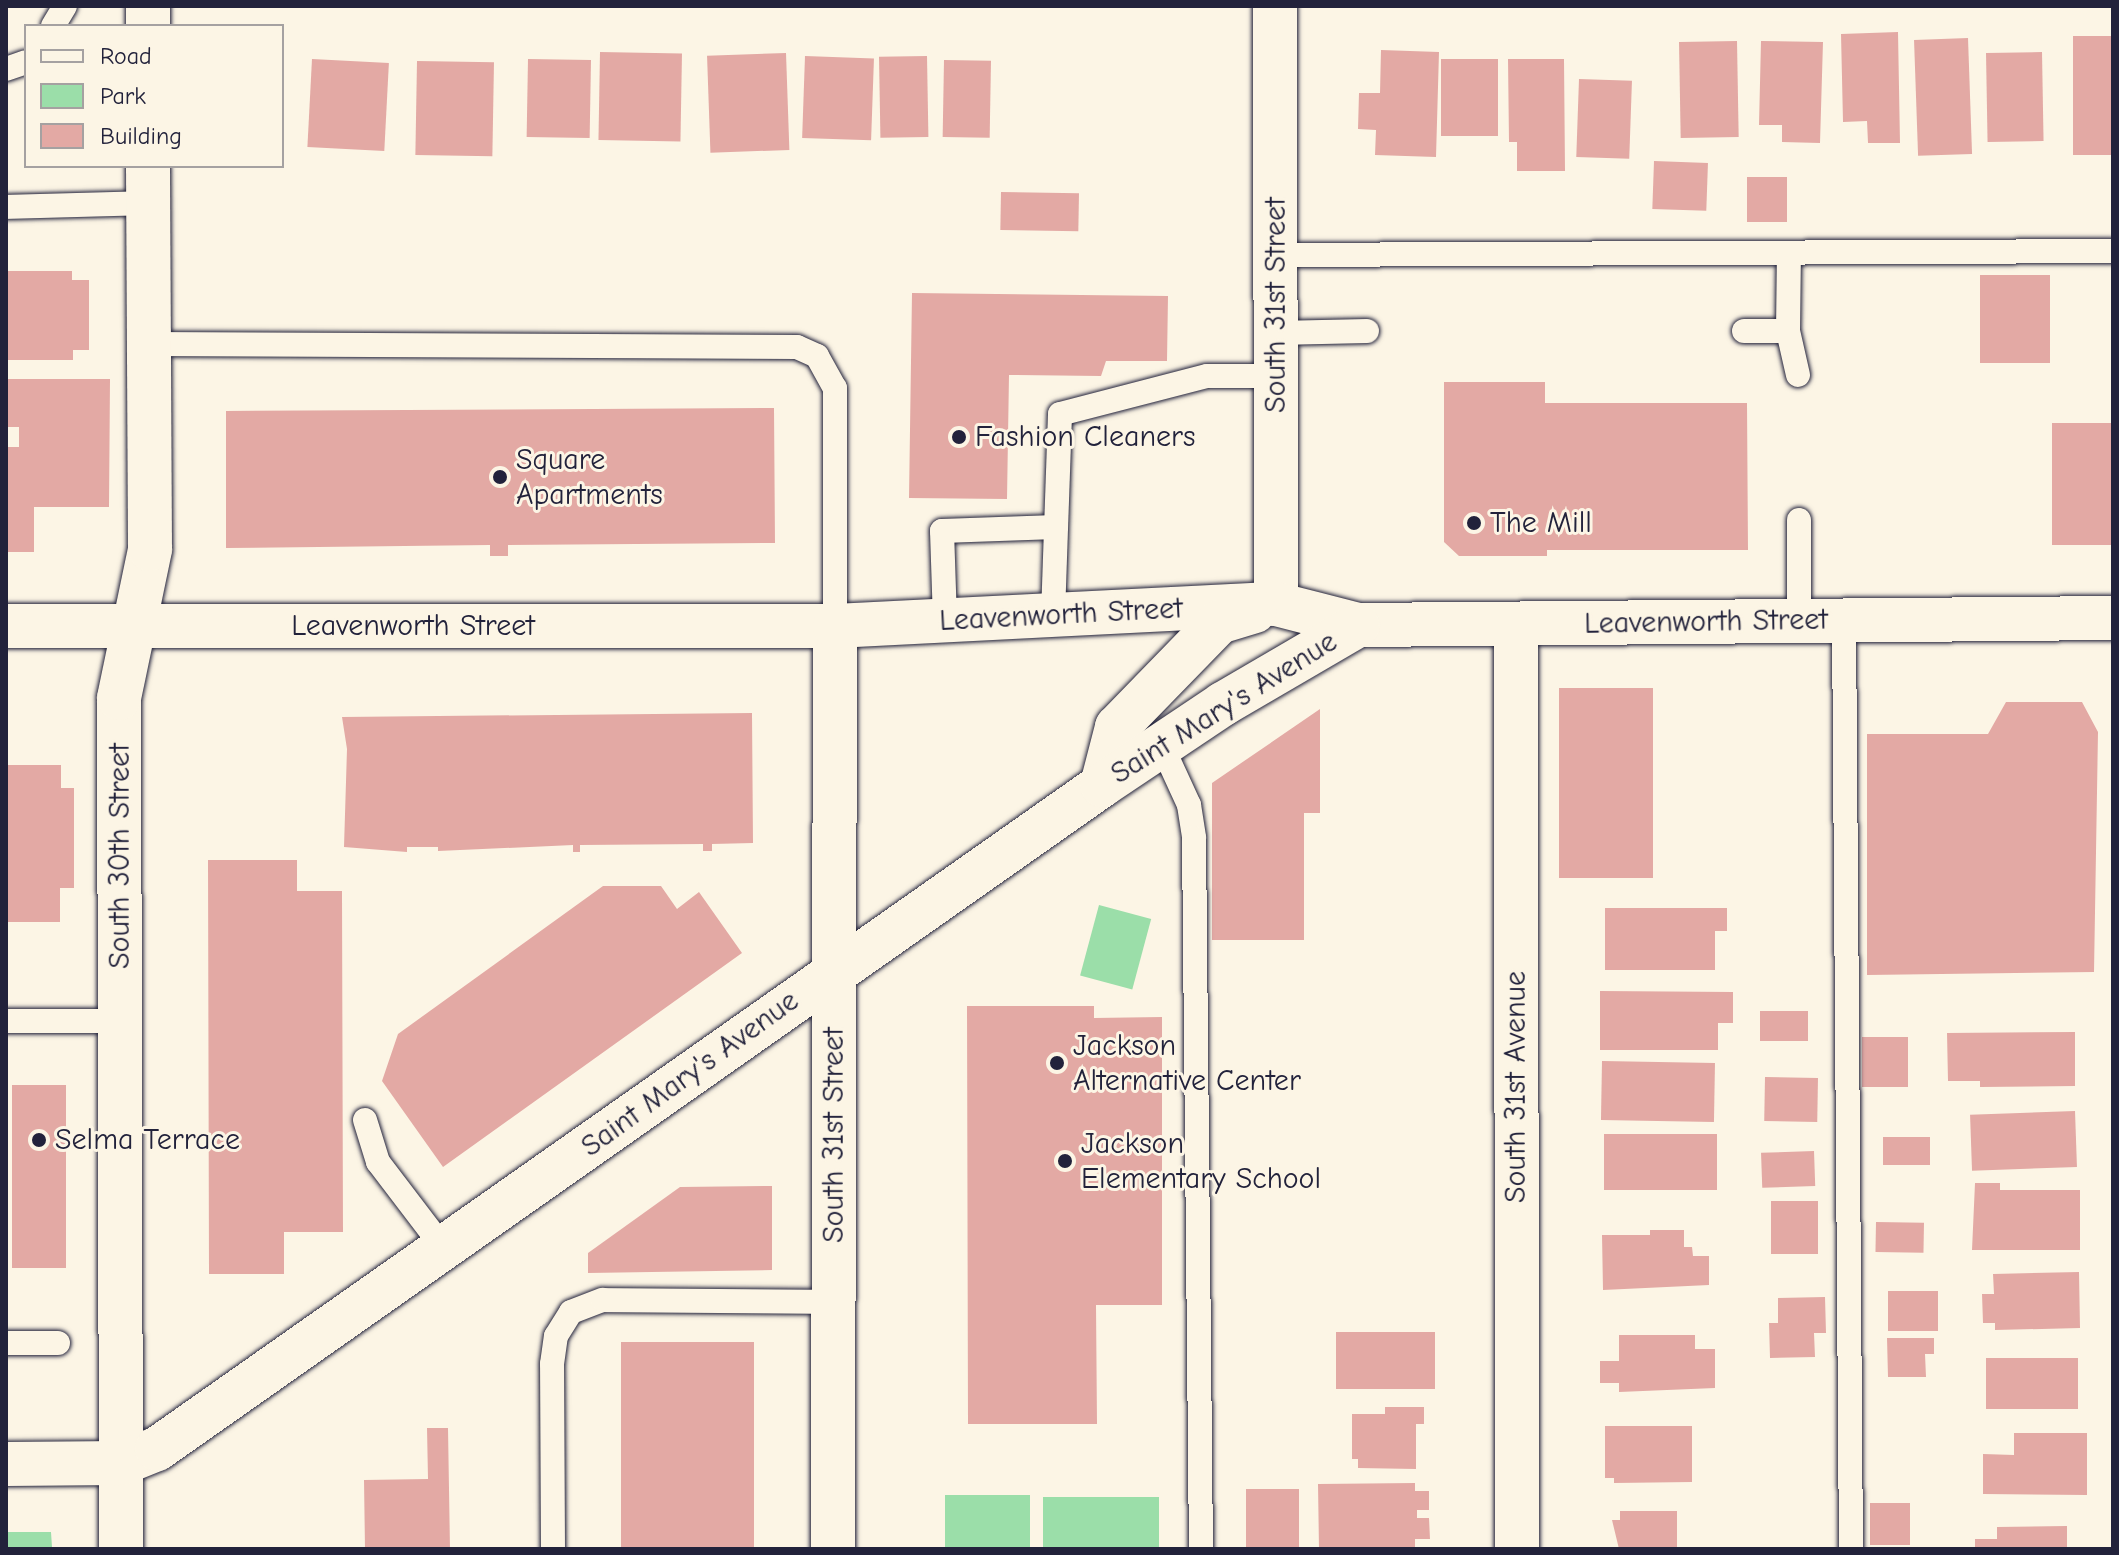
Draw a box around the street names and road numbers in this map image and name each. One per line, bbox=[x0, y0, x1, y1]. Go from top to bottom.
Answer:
street label: South 31st Street bbox=[1258, 197, 1294, 413]
street label: Leavenworth Street bbox=[938, 591, 1184, 639]
street label: Leavenworth Street bbox=[1584, 602, 1828, 642]
street label: Leavenworth Street bbox=[291, 608, 535, 644]
street label: Saint Mary's Avenue bbox=[1104, 624, 1344, 792]
street label: South 30th Street bbox=[102, 743, 138, 969]
street label: South 31st Avenue bbox=[1498, 971, 1534, 1203]
street label: Saint Mary's Avenue bbox=[574, 983, 806, 1165]
street label: South 31st Street bbox=[816, 1027, 852, 1243]

